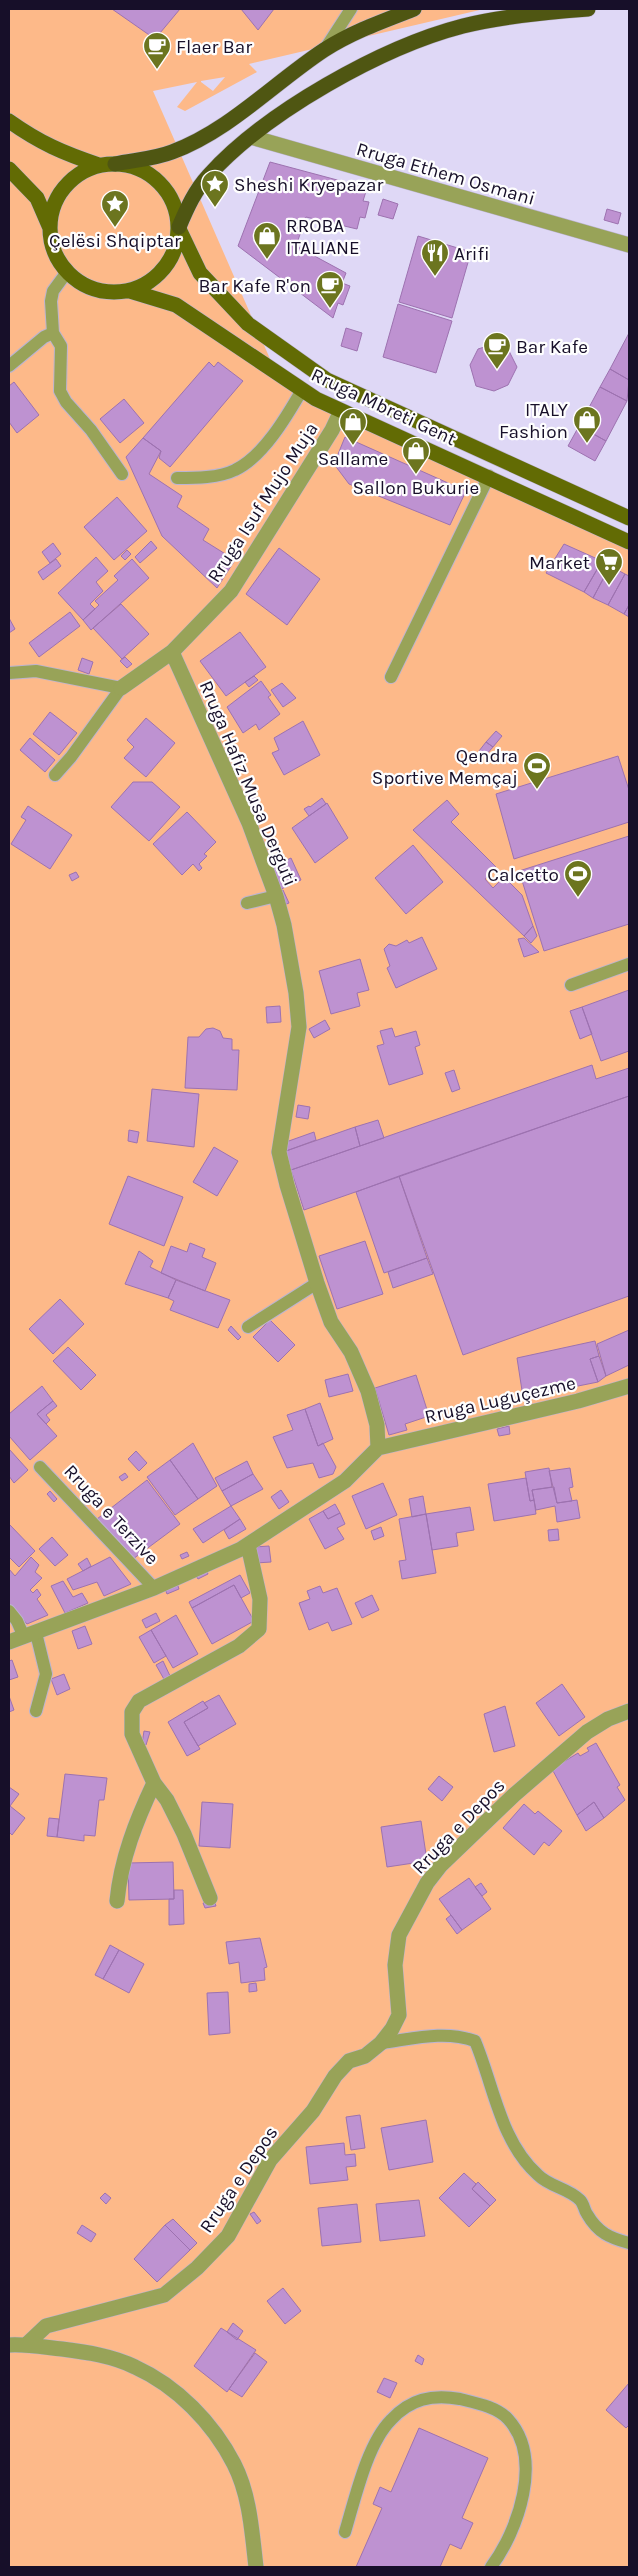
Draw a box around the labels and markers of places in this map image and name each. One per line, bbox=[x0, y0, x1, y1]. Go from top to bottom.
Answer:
cafe icon: Flaer Bar bbox=[142, 31, 172, 70]
place label: Flaer Bar bbox=[176, 36, 252, 58]
place icon: Sheshi Kryepazar bbox=[200, 169, 230, 208]
place label: Sheshi Kryepazar bbox=[234, 174, 383, 196]
place icon: Çelësi Shqiptar bbox=[100, 189, 130, 228]
place label: RROBA ITALIANE bbox=[286, 215, 360, 259]
shop icon: RROBA ITALIANE bbox=[252, 221, 282, 260]
place label: Çelësi Shqiptar bbox=[49, 230, 181, 252]
restaurant icon: Arifi bbox=[420, 238, 450, 277]
place label: Arifi bbox=[454, 243, 490, 265]
cafe icon: Bar Kafe R'on bbox=[315, 270, 345, 309]
place label: Bar Kafe R'on bbox=[199, 275, 311, 297]
cafe icon: Bar Kafe bbox=[482, 331, 512, 370]
place label: Bar Kafe bbox=[516, 336, 588, 358]
place label: ITALY Fashion bbox=[499, 399, 569, 443]
shop icon: ITALY Fashion bbox=[572, 405, 602, 444]
shop icon: Sallame bbox=[338, 407, 368, 446]
shop icon: Sallon Bukurie bbox=[401, 436, 431, 475]
place label: Sallame bbox=[318, 448, 388, 470]
place label: Sallon Bukurie bbox=[353, 477, 479, 499]
supermarket icon: Market bbox=[594, 547, 624, 586]
place label: Market bbox=[529, 552, 590, 574]
place label: Qendra Sportive Memçaj bbox=[372, 745, 518, 789]
sports icon: Qendra Sportive Memçaj bbox=[522, 751, 552, 790]
sports icon: Calcetto bbox=[563, 859, 593, 898]
place label: Calcetto bbox=[487, 864, 559, 886]

